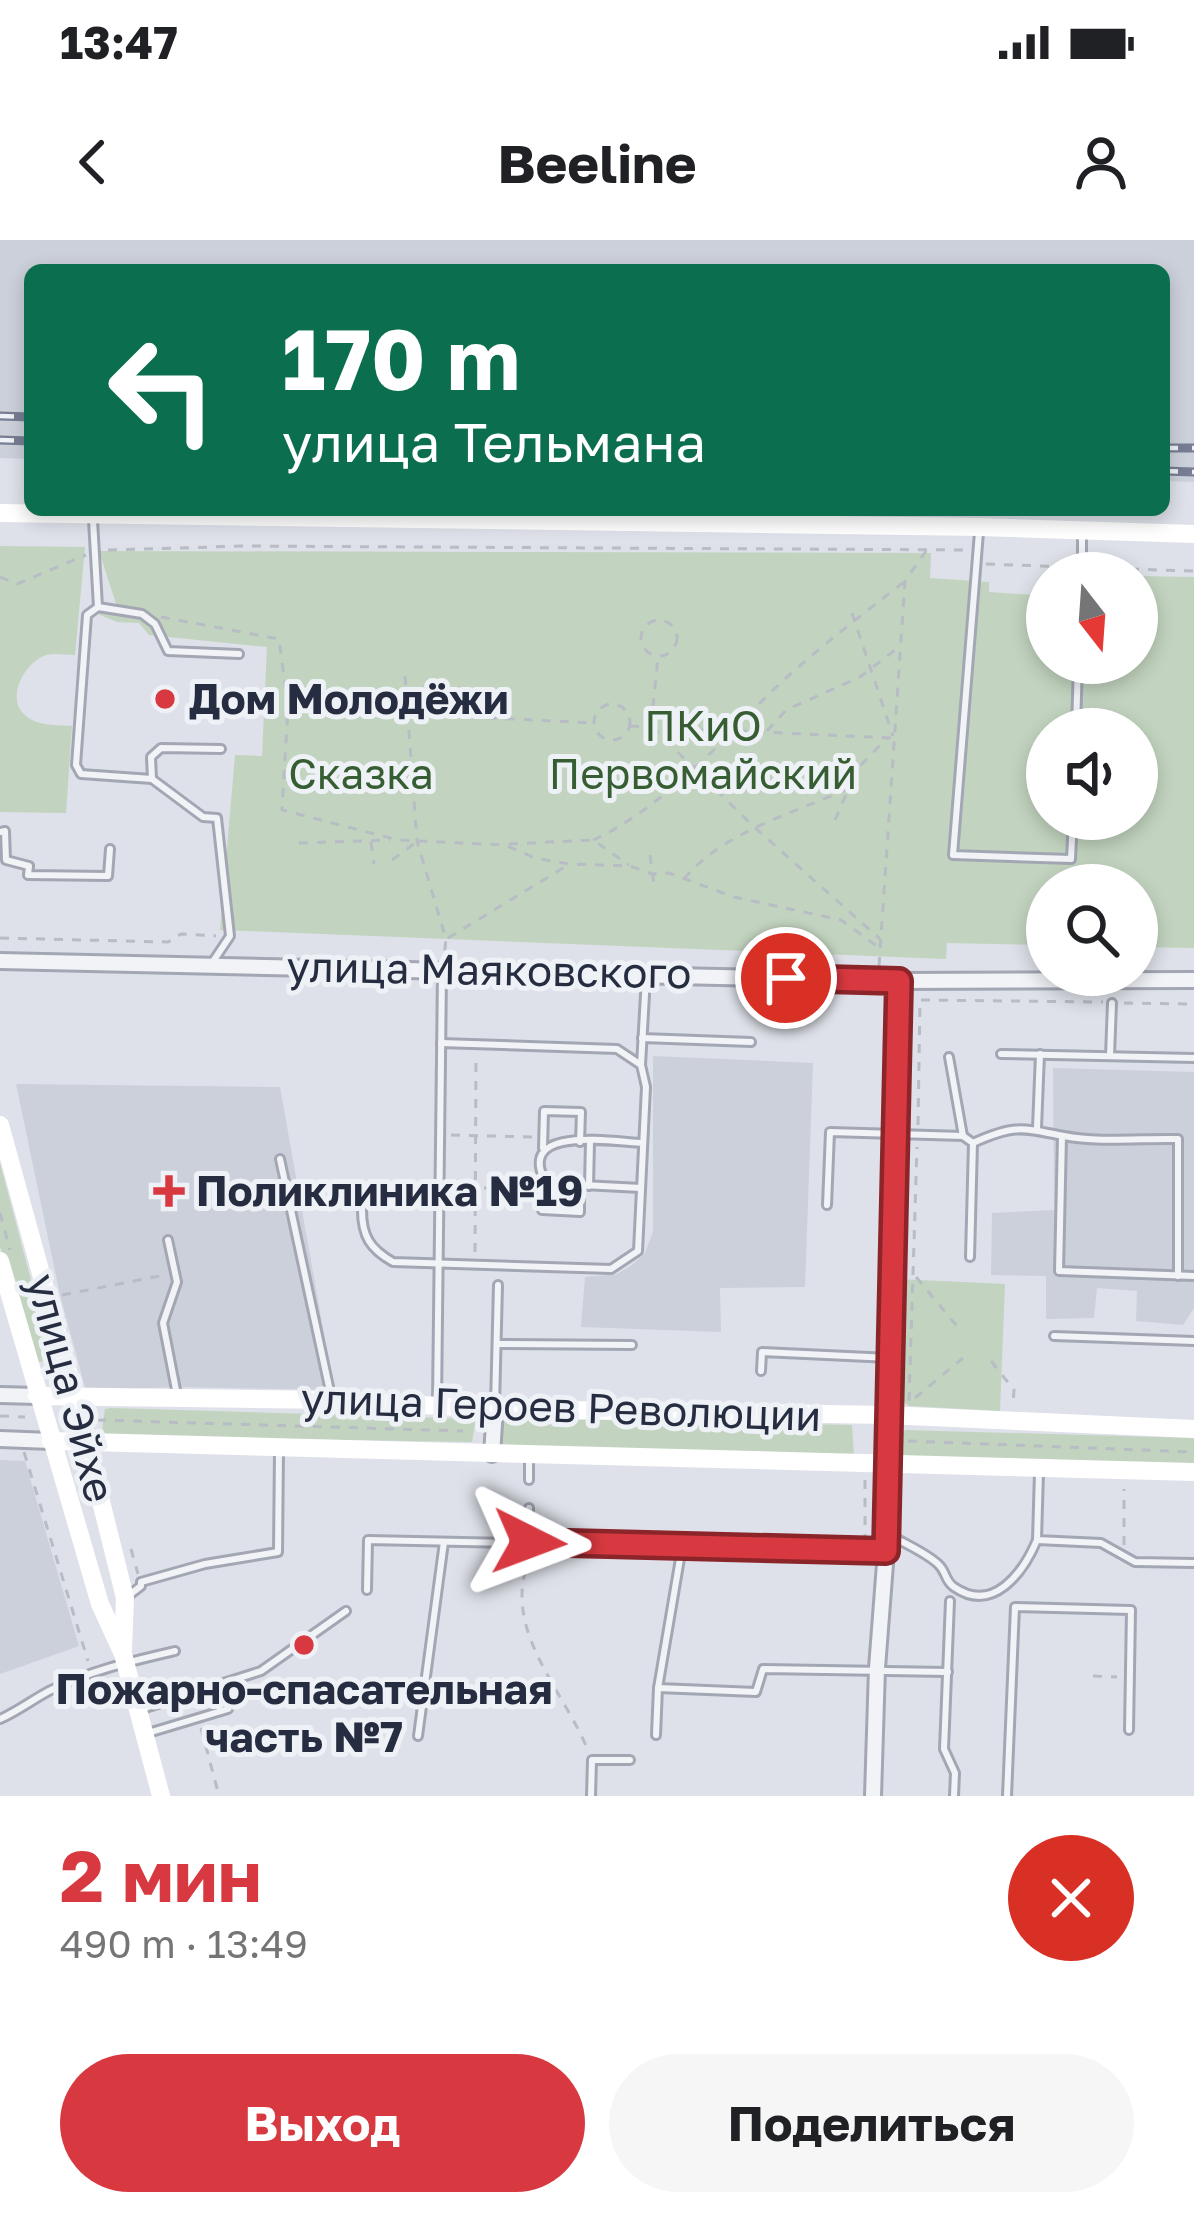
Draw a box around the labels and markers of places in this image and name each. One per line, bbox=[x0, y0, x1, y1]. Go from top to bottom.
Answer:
place label: Дом Молодёжи bbox=[189, 673, 509, 723]
marker: Дом Молодёжи bbox=[152, 686, 178, 712]
pin bbox=[735, 927, 837, 1029]
place label: Поликлиника №19 bbox=[196, 1165, 584, 1215]
marker: Поликлиника №19 bbox=[153, 1175, 185, 1207]
marker: Пожарно-спасательная часть №7 bbox=[291, 1632, 317, 1658]
place label: Пожарно-спасательная часть №7 bbox=[55, 1663, 553, 1761]

